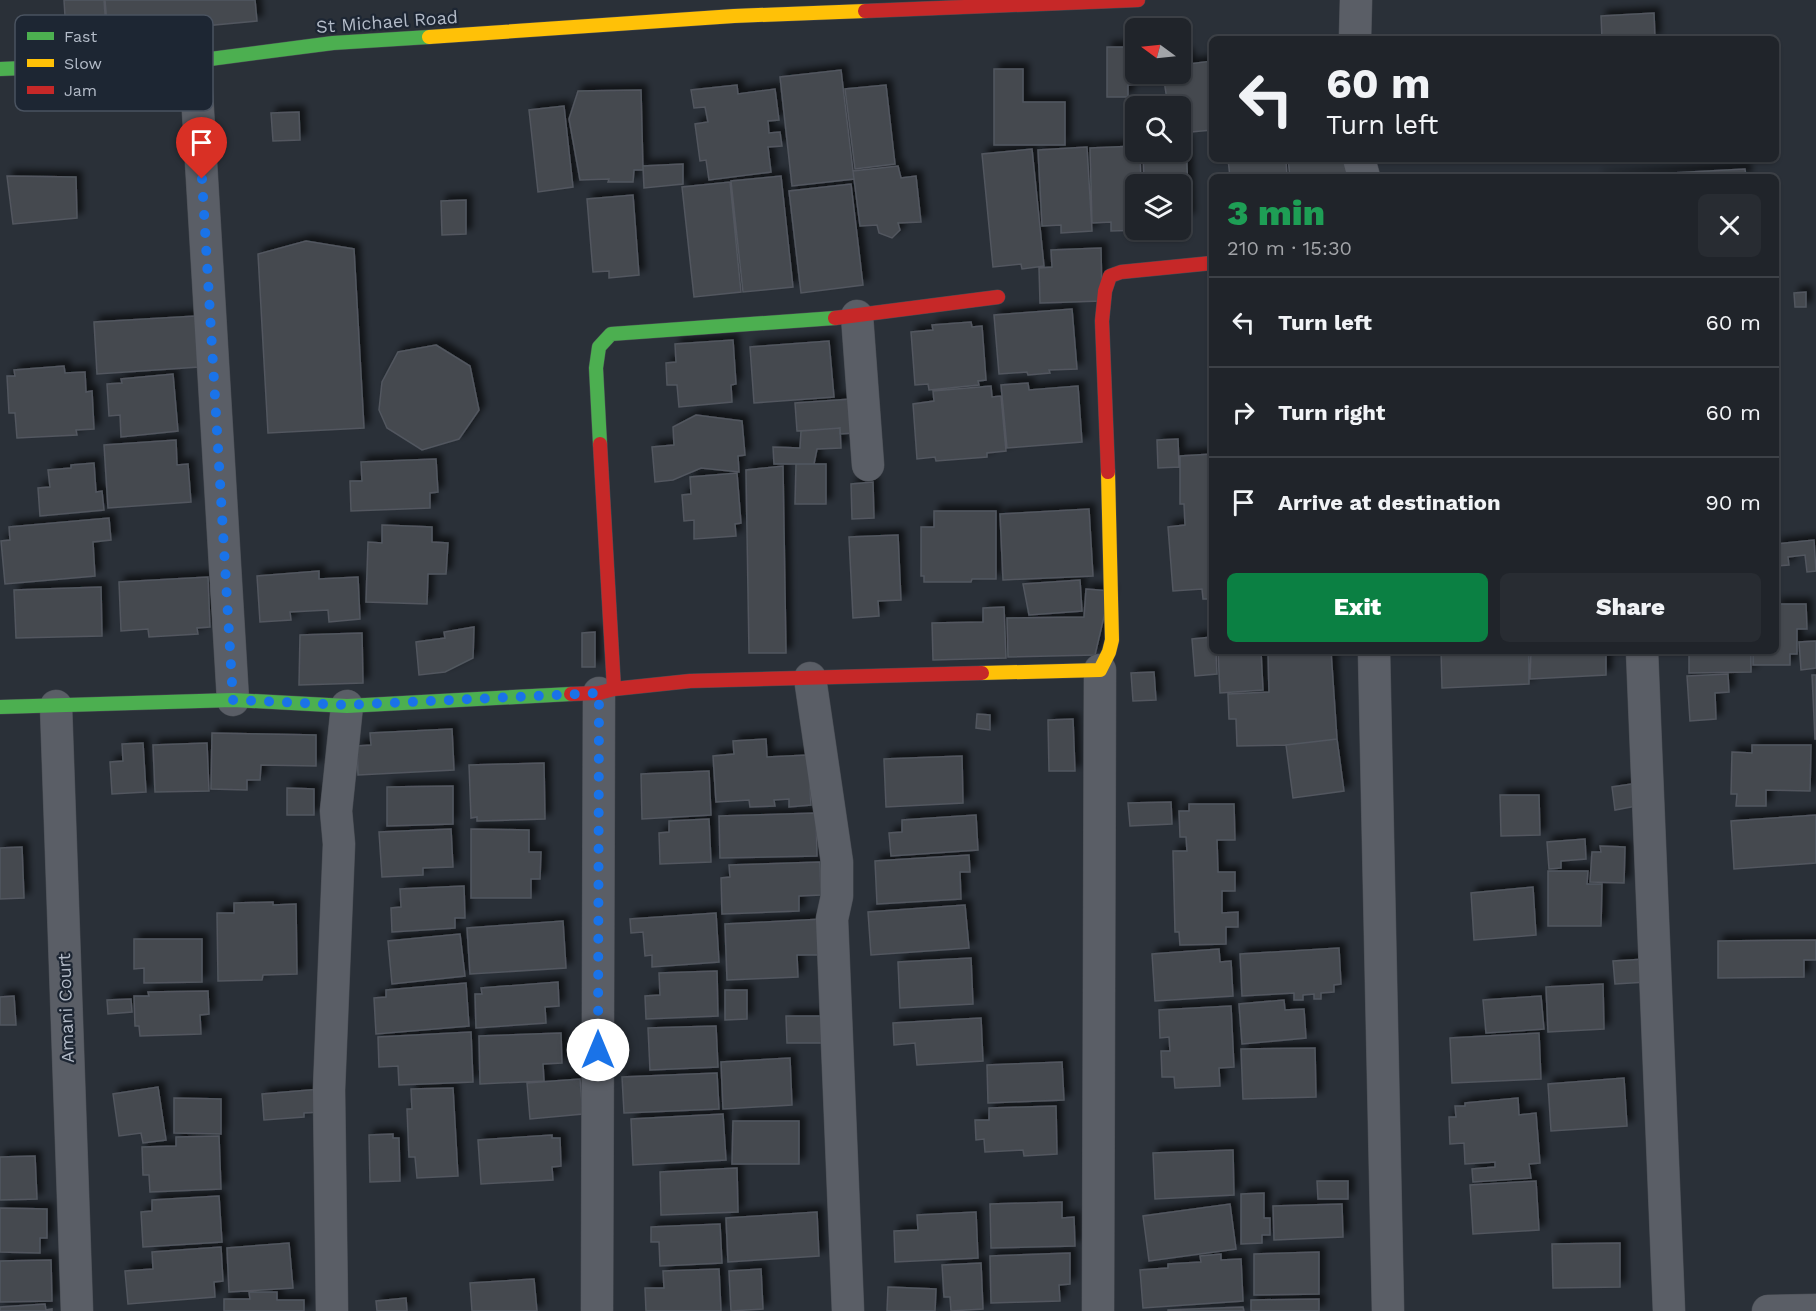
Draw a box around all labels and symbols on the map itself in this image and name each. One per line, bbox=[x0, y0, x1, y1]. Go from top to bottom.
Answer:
street label: St Michael Road bbox=[315, 6, 459, 37]
legend bbox=[15, 15, 213, 111]
north arrow bbox=[1125, 18, 1191, 84]
text: Fast bbox=[64, 27, 97, 46]
text: Slow bbox=[64, 54, 102, 73]
text: Jam bbox=[64, 81, 97, 100]
pin bbox=[176, 117, 227, 179]
street label: Amani Court bbox=[53, 952, 78, 1063]
position arrow bbox=[566, 1018, 630, 1082]

